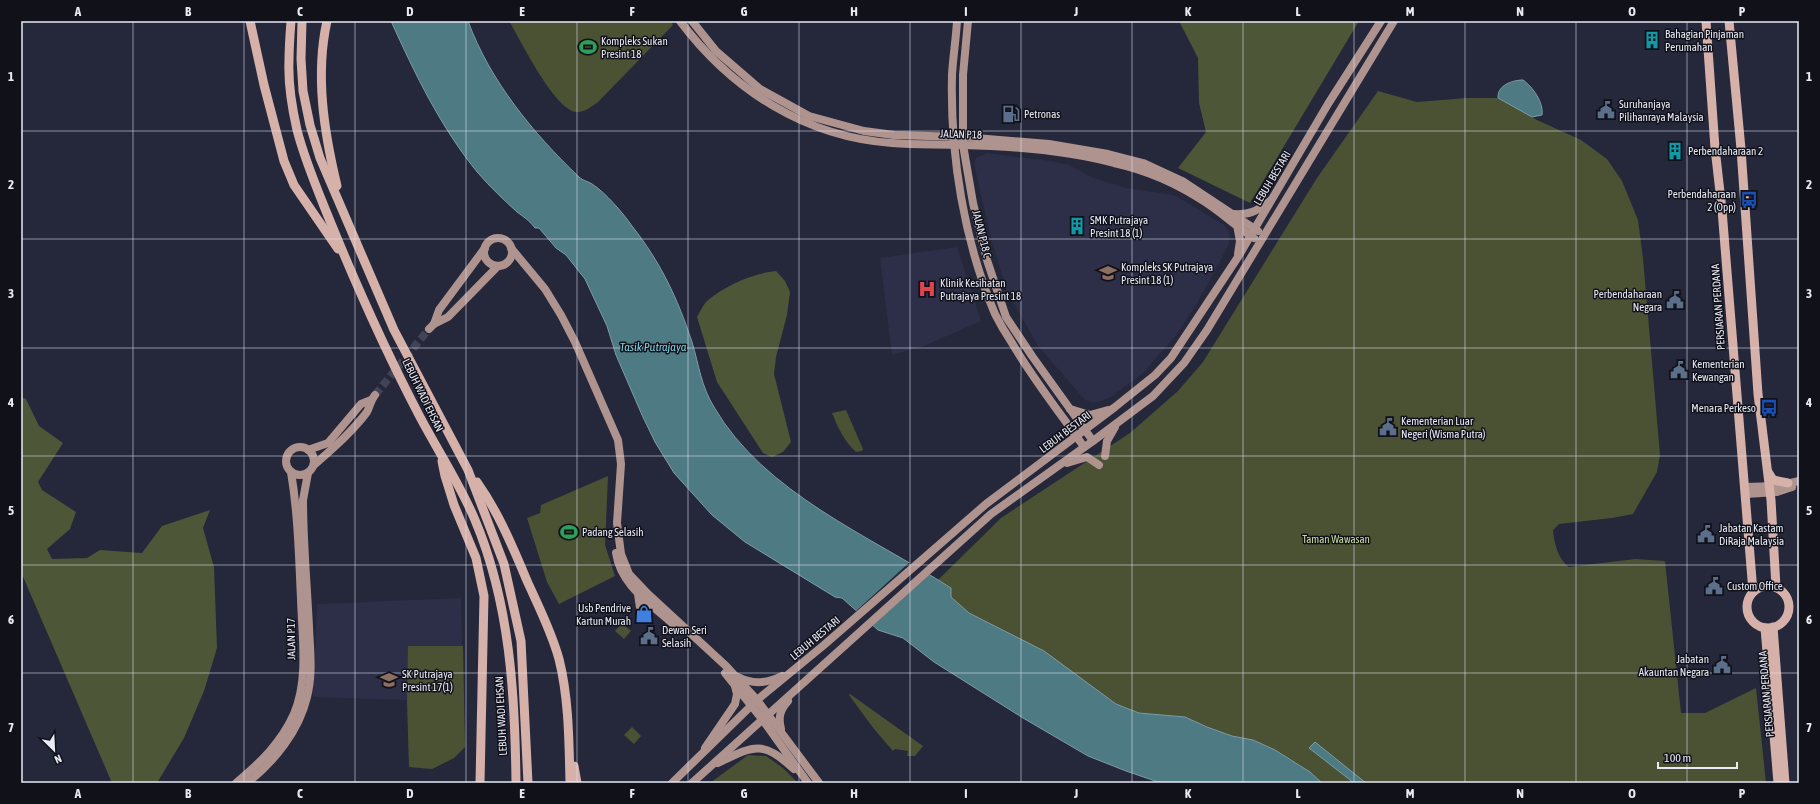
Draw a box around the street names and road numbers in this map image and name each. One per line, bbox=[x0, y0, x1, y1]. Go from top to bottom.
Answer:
street label: JALAN P18 bbox=[940, 127, 982, 141]
street label: LEBUH BESTARI bbox=[1251, 149, 1293, 207]
street label: JALAN P18 C bbox=[970, 209, 994, 259]
street label: PERSIARAN PERDANA bbox=[1709, 263, 1727, 350]
street label: LEBUH WADI EHSAN bbox=[400, 357, 446, 433]
street label: LEBUH BESTARI bbox=[1037, 409, 1093, 455]
street label: LEBUH BESTARI bbox=[788, 614, 842, 662]
street label: JALAN P17 bbox=[285, 618, 297, 660]
street label: PERSIARAN PERDANA bbox=[1756, 650, 1776, 738]
street label: LEBUH WADI EHSAN bbox=[493, 676, 509, 756]

